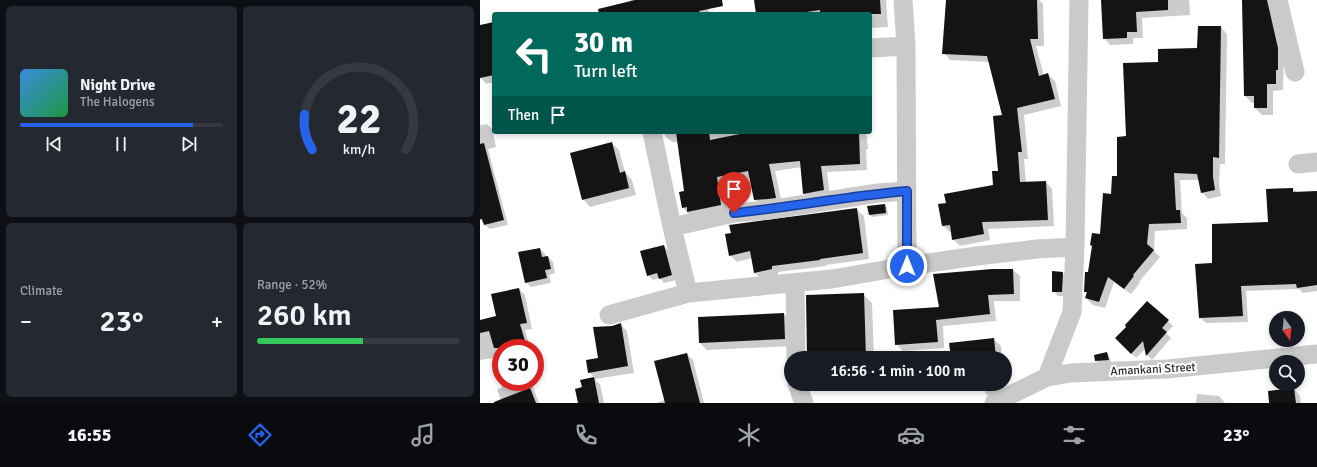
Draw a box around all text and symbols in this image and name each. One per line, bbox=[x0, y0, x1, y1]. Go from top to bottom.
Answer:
text: 30 m bbox=[574, 26, 633, 60]
icon: left bbox=[508, 28, 560, 80]
text: Turn left bbox=[574, 60, 637, 82]
text: Night Drive bbox=[80, 76, 155, 94]
text: 22 bbox=[336, 93, 381, 144]
text: The Halogens bbox=[80, 94, 155, 110]
icon: arrive bbox=[547, 104, 569, 126]
text: Then bbox=[508, 106, 539, 124]
icon: previous bbox=[43, 133, 65, 155]
icon: pause bbox=[110, 133, 132, 155]
icon: next bbox=[178, 133, 200, 155]
text: km/h bbox=[342, 140, 375, 157]
pin bbox=[717, 172, 751, 213]
icon: arrive bbox=[723, 178, 745, 200]
position arrow bbox=[886, 245, 928, 287]
text: Range · 52% bbox=[257, 277, 327, 293]
text: Climate bbox=[20, 283, 63, 299]
text: 260 km bbox=[257, 297, 352, 334]
text: 23° bbox=[100, 303, 143, 340]
text: − bbox=[20, 308, 32, 335]
text: + bbox=[211, 308, 223, 335]
north arrow bbox=[1269, 311, 1305, 347]
map controls bbox=[1269, 311, 1305, 391]
speed limit sign: 30 bbox=[492, 339, 544, 391]
button: search bbox=[1269, 355, 1305, 391]
street label: Amankani Street bbox=[1110, 360, 1196, 379]
text: 16:56 · 1 min · 100 m bbox=[831, 362, 965, 380]
icon: directions bbox=[246, 421, 274, 449]
icon: music bbox=[409, 421, 437, 449]
icon: phone bbox=[572, 421, 600, 449]
icon: climate bbox=[735, 421, 763, 449]
icon: car bbox=[897, 421, 925, 449]
icon: filters bbox=[1060, 421, 1088, 449]
text: 16:55 bbox=[67, 424, 112, 446]
text: 23° bbox=[1223, 424, 1250, 446]

